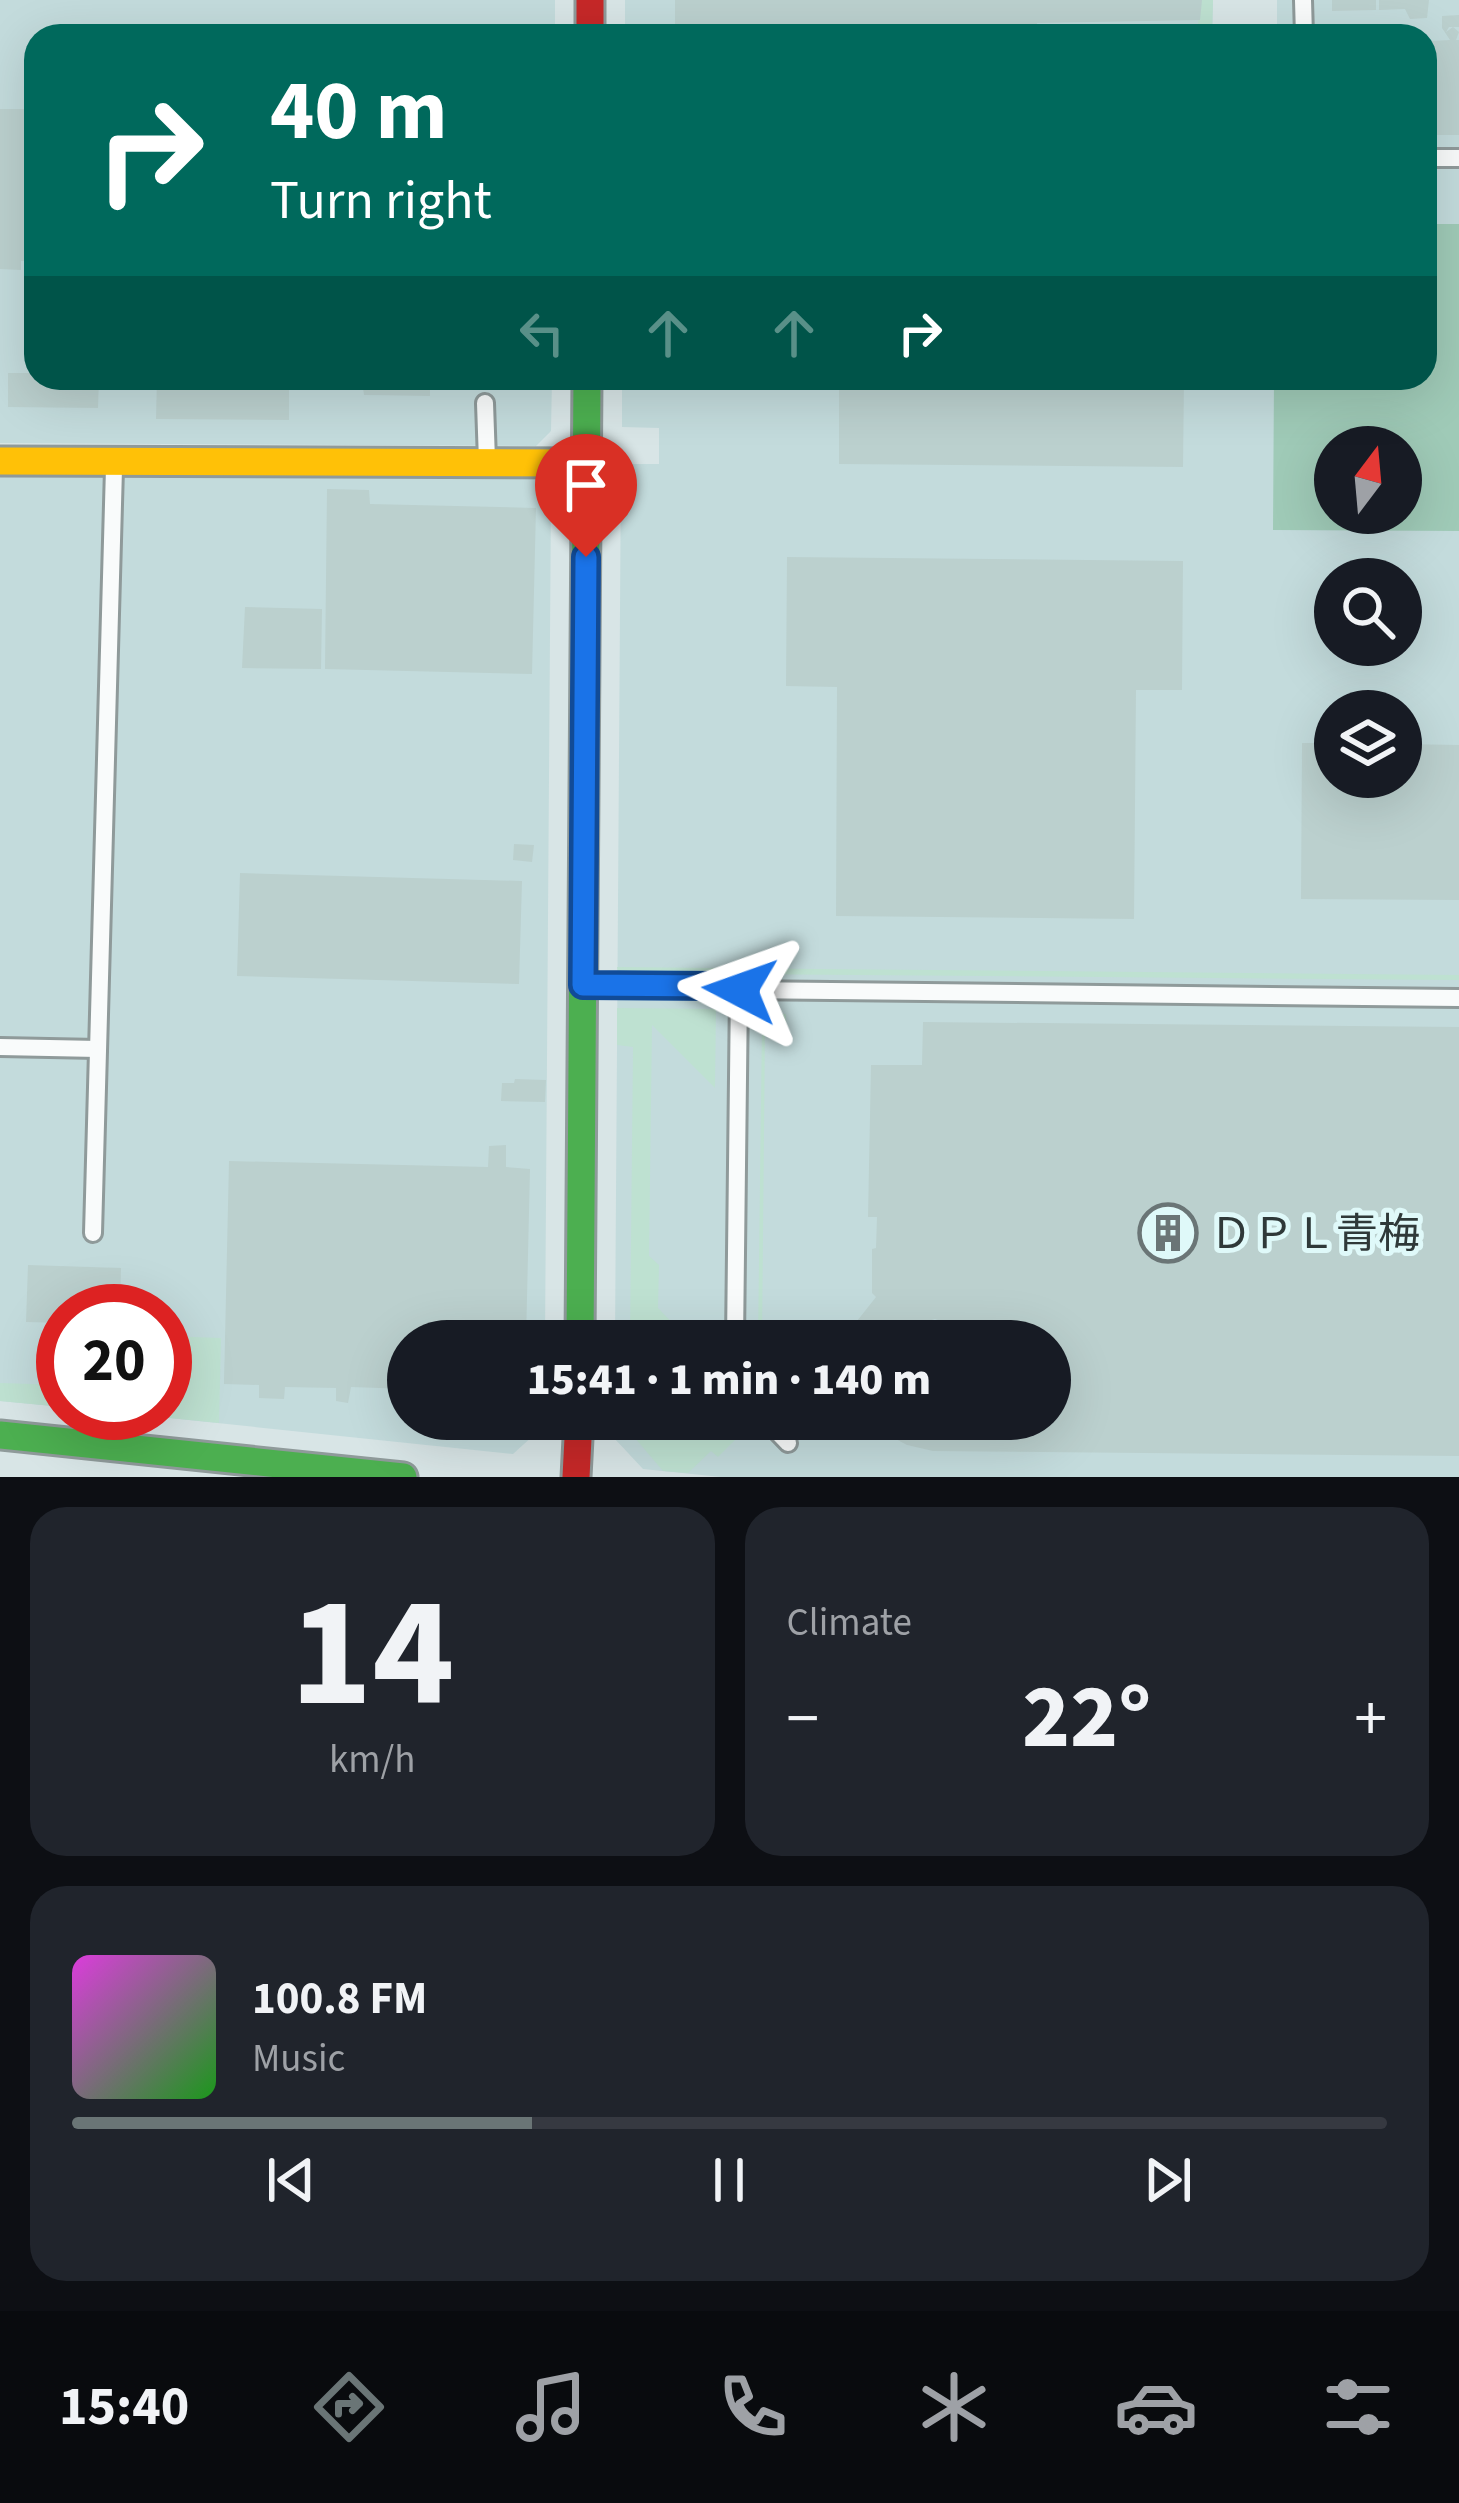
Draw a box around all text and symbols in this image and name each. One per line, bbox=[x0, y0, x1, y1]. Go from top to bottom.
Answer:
text: 40 m bbox=[270, 52, 448, 172]
icon: right bbox=[72, 72, 228, 228]
text: Turn right bbox=[270, 163, 492, 240]
icon: left bbox=[509, 300, 575, 366]
icon: ahead bbox=[635, 300, 701, 366]
icon: ahead bbox=[761, 300, 827, 366]
icon: right bbox=[887, 300, 953, 366]
north arrow bbox=[1314, 426, 1422, 534]
map controls bbox=[1314, 426, 1422, 798]
pin bbox=[535, 434, 637, 557]
icon: arrive bbox=[553, 452, 619, 518]
button: search bbox=[1314, 558, 1422, 666]
button: layers bbox=[1314, 690, 1422, 798]
position arrow bbox=[677, 927, 803, 1053]
building icon: ＤＰＬ青梅 bbox=[1137, 1202, 1199, 1264]
place label: ＤＰＬ青梅 bbox=[1210, 1205, 1420, 1265]
speed limit sign: 20 bbox=[36, 1284, 192, 1440]
text: 15:41 · 1 min · 140 m bbox=[527, 1348, 931, 1412]
text: 14 bbox=[290, 1543, 455, 1765]
text: Climate bbox=[787, 1595, 912, 1651]
text: 22° bbox=[1022, 1654, 1152, 1782]
text: − bbox=[787, 1672, 819, 1766]
text: + bbox=[1354, 1672, 1387, 1766]
text: km/h bbox=[329, 1732, 416, 1788]
text: 100.8 FM bbox=[252, 1967, 427, 2031]
text: Music bbox=[252, 2031, 345, 2087]
icon: previous bbox=[258, 2147, 324, 2213]
icon: pause bbox=[696, 2147, 762, 2213]
icon: next bbox=[1135, 2147, 1201, 2213]
icon: directions bbox=[307, 2365, 391, 2449]
icon: music bbox=[509, 2365, 593, 2449]
icon: phone bbox=[711, 2365, 795, 2449]
icon: climate bbox=[912, 2365, 996, 2449]
icon: car bbox=[1114, 2365, 1198, 2449]
icon: filters bbox=[1316, 2365, 1400, 2449]
text: 15:40 bbox=[59, 2369, 189, 2446]

